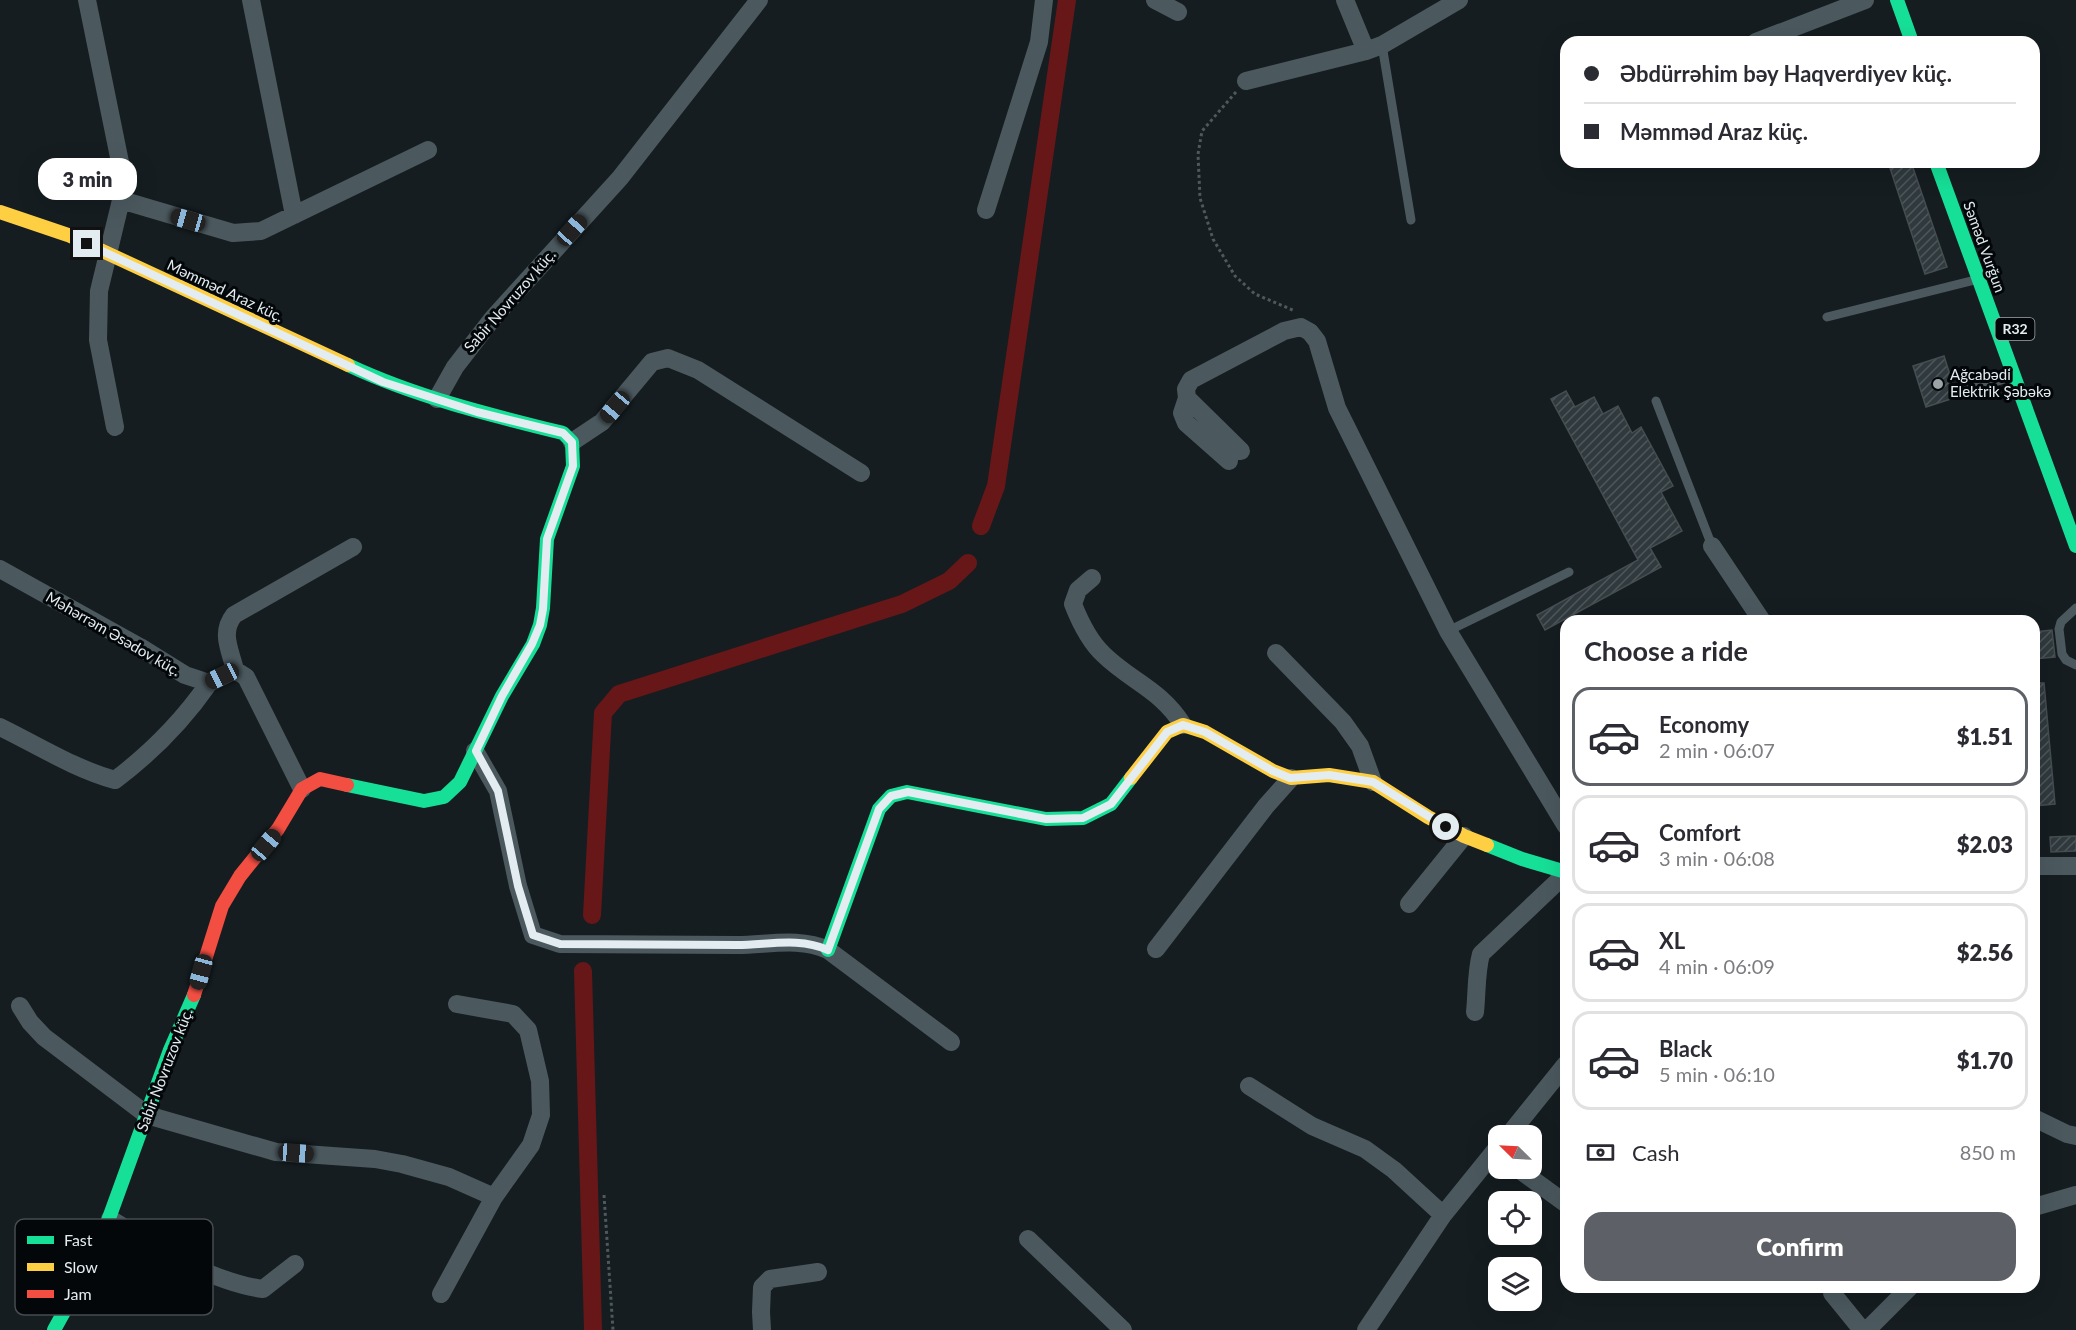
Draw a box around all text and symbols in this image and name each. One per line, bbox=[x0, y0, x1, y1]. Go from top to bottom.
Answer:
text: Əbdürrəhim bəy Haqverdiyev küç. bbox=[1620, 60, 1952, 87]
text: Məmməd Araz küç. bbox=[1620, 118, 1808, 145]
callout: 3 min bbox=[38, 157, 136, 199]
text: 3 min bbox=[63, 167, 112, 191]
street label: Səməd Vurğun bbox=[1960, 199, 2010, 295]
car bbox=[168, 206, 208, 234]
car bbox=[553, 211, 591, 249]
route end bbox=[73, 230, 100, 257]
street label: Sabir Novruzov küç. bbox=[460, 245, 559, 355]
street label: Məmməd Araz küç. bbox=[164, 255, 286, 325]
road number: R32 bbox=[1996, 318, 2034, 340]
place label: Ağcabədi Elektrik Şəbəkə bbox=[1950, 365, 2051, 400]
marker: Ağcabədi Elektrik Şəbəkə bbox=[1931, 377, 1945, 391]
car bbox=[597, 387, 633, 427]
street label: Məhərrəm Əsədov küç. bbox=[43, 587, 184, 679]
text: Choose a ride bbox=[1584, 634, 1748, 667]
car bbox=[202, 660, 242, 692]
icon: car bbox=[1587, 710, 1641, 764]
text: Economy bbox=[1659, 711, 1749, 738]
text: $1.51 bbox=[1957, 723, 2013, 750]
text: 2 min · 06:07 bbox=[1659, 738, 1775, 762]
route start bbox=[1432, 813, 1459, 840]
icon: car bbox=[1587, 818, 1641, 872]
text: Comfort bbox=[1659, 819, 1741, 846]
car bbox=[248, 825, 284, 865]
text: $2.03 bbox=[1957, 831, 2013, 858]
text: 3 min · 06:08 bbox=[1659, 846, 1775, 870]
icon: car bbox=[1587, 926, 1641, 980]
text: XL bbox=[1659, 927, 1685, 954]
text: $2.56 bbox=[1957, 939, 2013, 966]
car bbox=[188, 952, 214, 992]
text: 4 min · 06:09 bbox=[1659, 954, 1775, 978]
street label: Sabir Novruzov küç. bbox=[132, 1006, 196, 1134]
icon: car bbox=[1587, 1034, 1641, 1088]
text: Black bbox=[1659, 1035, 1712, 1062]
text: $1.70 bbox=[1957, 1047, 2013, 1074]
text: 5 min · 06:10 bbox=[1659, 1062, 1775, 1086]
north arrow bbox=[1488, 1125, 1542, 1179]
map controls bbox=[1488, 1125, 1542, 1311]
icon: cash bbox=[1584, 1136, 1617, 1169]
text: Cash bbox=[1632, 1139, 1679, 1166]
text: 850 m bbox=[1960, 1140, 2016, 1164]
car bbox=[277, 1143, 315, 1163]
button: locate bbox=[1488, 1191, 1542, 1245]
button: Confirm bbox=[1584, 1212, 2016, 1281]
legend bbox=[15, 1219, 213, 1315]
text: Fast bbox=[64, 1230, 93, 1249]
text: Slow bbox=[64, 1257, 98, 1276]
button: layers bbox=[1488, 1257, 1542, 1311]
text: Jam bbox=[64, 1284, 92, 1303]

